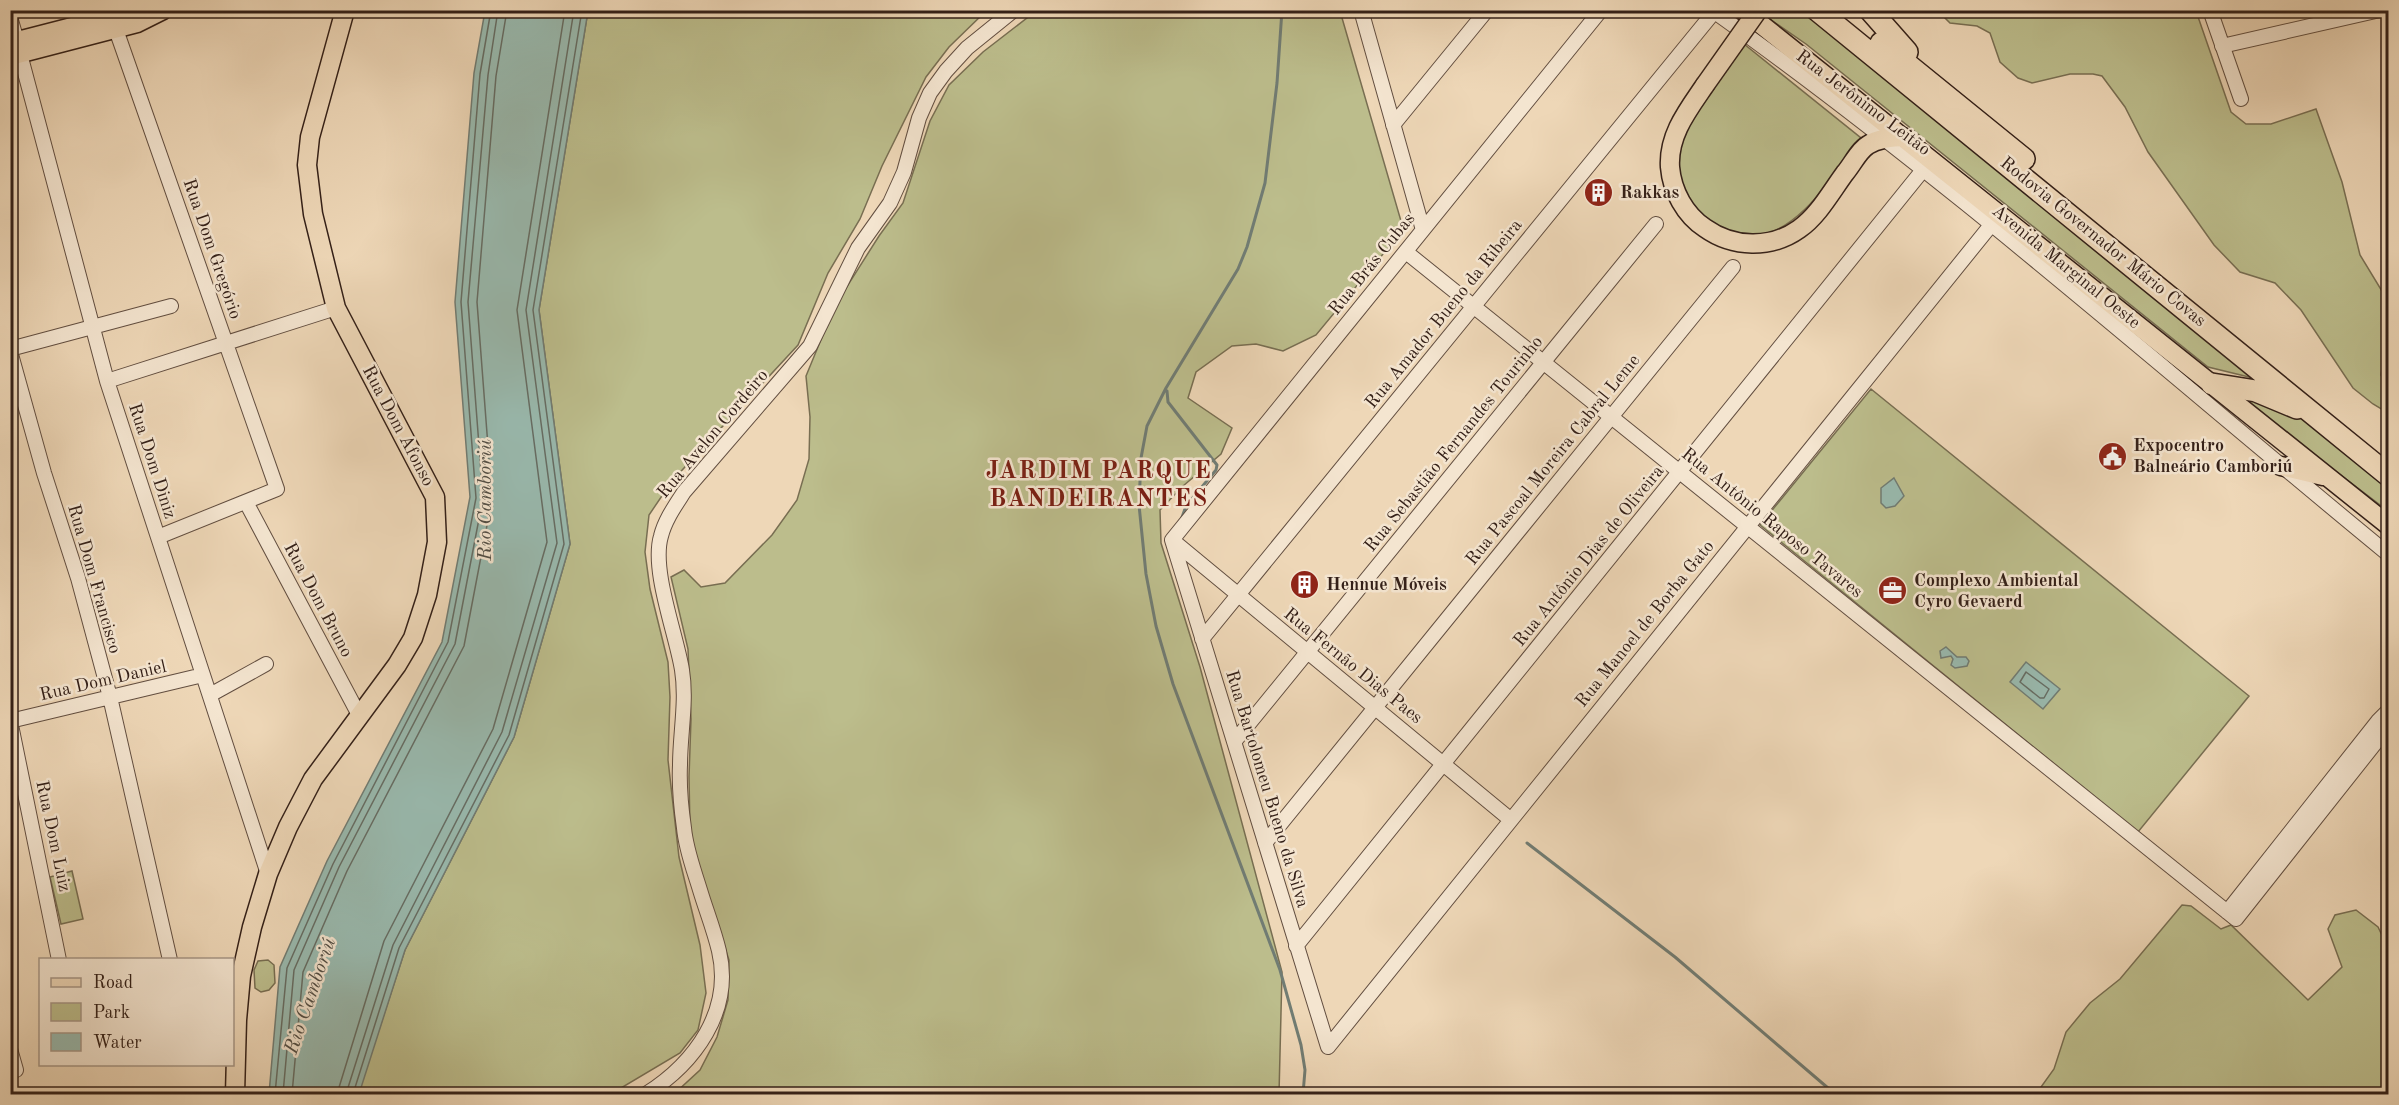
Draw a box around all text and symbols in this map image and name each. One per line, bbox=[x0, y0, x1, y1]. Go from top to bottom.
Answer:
street label: Rua Jerônimo Leitão bbox=[1793, 47, 1934, 159]
street label: Rodovia Governador Mário Covas bbox=[1997, 154, 2209, 330]
street label: Rua Dom Gregório bbox=[180, 176, 244, 322]
building icon: Rakkas bbox=[1583, 177, 1615, 209]
place label: Rakkas bbox=[1620, 184, 1680, 202]
street label: Avenida Marginal Oeste bbox=[1988, 202, 2144, 332]
street label: Rua Brás Cubas bbox=[1325, 209, 1419, 318]
street label: Rua Amador Bueno da Ribeira bbox=[1362, 216, 1526, 412]
street label: Rua Sebastião Fernandes Tourinho bbox=[1361, 333, 1547, 555]
street label: Rua Pascoal Moreira Cabral Leme bbox=[1463, 351, 1643, 569]
street label: Rua Dom Afonso bbox=[359, 363, 437, 489]
street label: Rua Avelon Cordeiro bbox=[654, 366, 772, 502]
street label: Rua Dom Diniz bbox=[125, 401, 179, 521]
place label: Expocentro Balneário Camboriú bbox=[2133, 437, 2293, 476]
water label: Rio Camboriú bbox=[476, 439, 496, 562]
public building icon: Expocentro Balneário Camboriú bbox=[2096, 440, 2128, 472]
street label: Rua Antônio Raposo Tavares bbox=[1678, 445, 1866, 602]
district label: JARDIM PARQUE BANDEIRANTES bbox=[986, 460, 1212, 512]
street label: Rua Antônio Dias de Oliveira bbox=[1510, 462, 1668, 650]
street label: Rua Dom Francisco bbox=[64, 502, 124, 656]
street label: Rua Manoel de Borba Gato bbox=[1572, 537, 1718, 711]
street label: Rua Dom Bruno bbox=[280, 540, 356, 660]
building icon: Hennue Móveis bbox=[1289, 569, 1321, 601]
place label: Complexo Ambiental Cyro Gevaerd bbox=[1914, 572, 2079, 611]
office icon: Complexo Ambiental Cyro Gevaerd bbox=[1877, 575, 1909, 607]
place label: Hennue Móveis bbox=[1326, 576, 1447, 594]
street label: Rua Fernão Dias Paes bbox=[1280, 605, 1426, 727]
street label: Rua Dom Daniel bbox=[38, 658, 168, 704]
street label: Rua Bartolomeu Bueno da Silva bbox=[1222, 668, 1312, 910]
street label: Rua Dom Luiz bbox=[32, 779, 74, 893]
water label: Rio Camboriú bbox=[281, 935, 340, 1058]
legend bbox=[39, 958, 234, 1066]
text: Road bbox=[93, 974, 133, 992]
text: Park bbox=[93, 1004, 130, 1022]
text: Water bbox=[93, 1034, 142, 1052]

